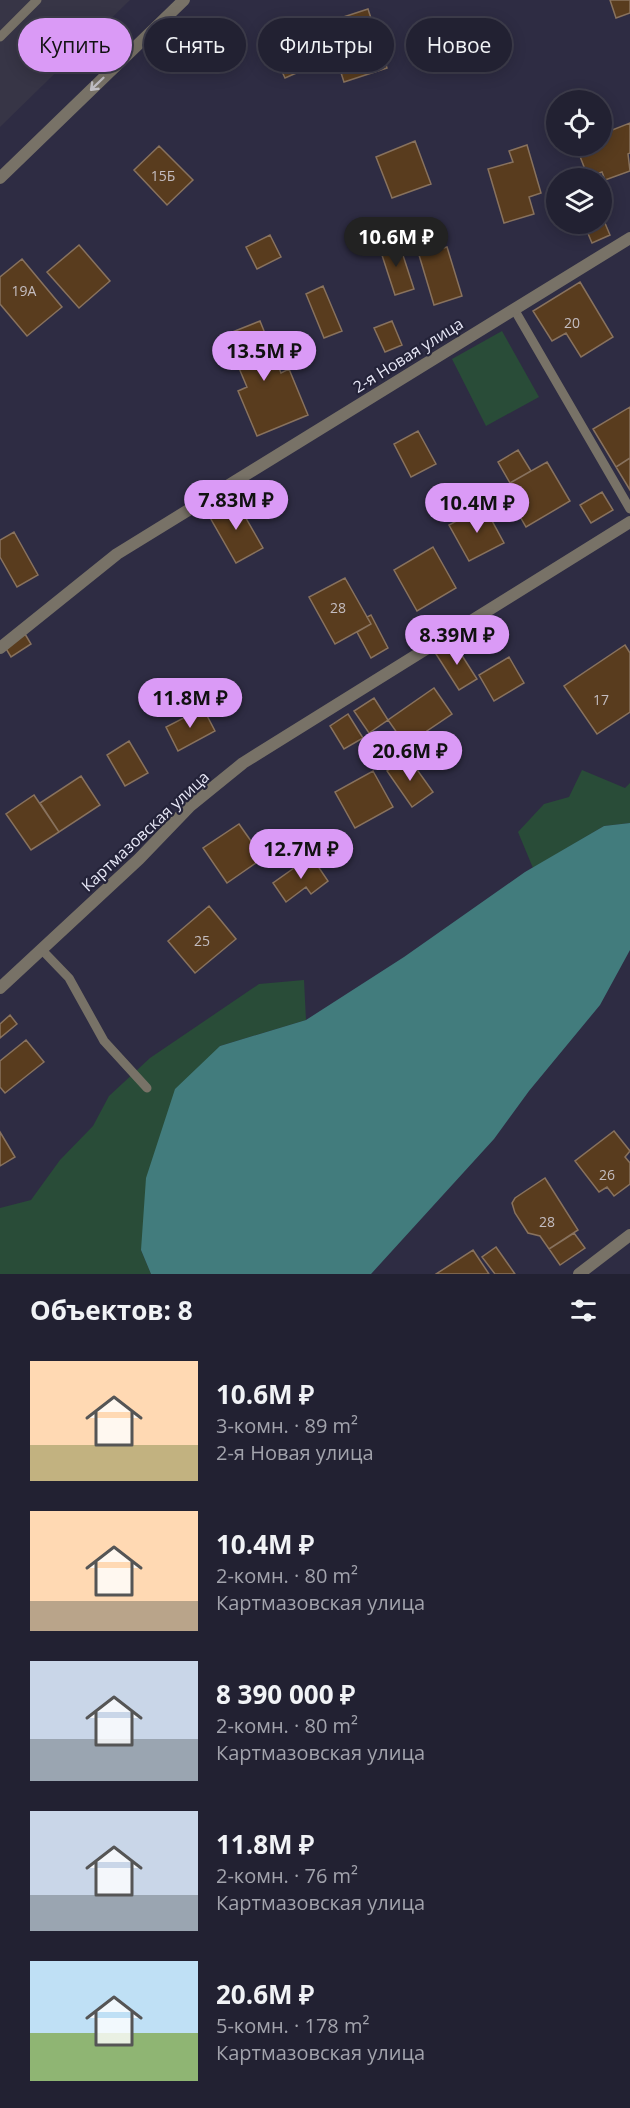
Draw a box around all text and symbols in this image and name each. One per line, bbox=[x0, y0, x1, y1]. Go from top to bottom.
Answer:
chip: Купить bbox=[18, 18, 132, 72]
chip: Снять bbox=[144, 18, 246, 72]
chip: Фильтры bbox=[258, 18, 394, 72]
chip: Новое bbox=[406, 18, 512, 72]
one-way arrow bbox=[89, 77, 104, 92]
map controls bbox=[546, 90, 612, 234]
button: locate bbox=[546, 90, 612, 156]
house number: 15Б bbox=[151, 166, 175, 185]
button: layers bbox=[546, 168, 612, 234]
pin: 10.6M ₽ bbox=[341, 217, 451, 268]
text: 10.6M ₽ bbox=[358, 223, 434, 250]
house number: 19А bbox=[12, 281, 37, 300]
street label: 2-я Новая улица bbox=[349, 312, 467, 398]
house number: 20 bbox=[564, 313, 580, 332]
pin: 13.5M ₽ bbox=[209, 331, 319, 382]
text: 13.5M ₽ bbox=[226, 337, 302, 364]
pin: 7.83M ₽ bbox=[181, 480, 291, 531]
pin: 10.4M ₽ bbox=[422, 483, 532, 534]
text: 7.83M ₽ bbox=[198, 486, 274, 513]
text: 10.4M ₽ bbox=[439, 489, 515, 516]
house number: 28 bbox=[330, 598, 346, 617]
pin: 8.39M ₽ bbox=[402, 615, 512, 666]
text: 8.39M ₽ bbox=[419, 621, 495, 648]
pin: 11.8M ₽ bbox=[135, 678, 245, 729]
text: 11.8M ₽ bbox=[152, 684, 228, 711]
house number: 17 bbox=[593, 690, 609, 709]
pin: 20.6M ₽ bbox=[355, 731, 465, 782]
text: 20.6M ₽ bbox=[372, 737, 448, 764]
street label: Картмазовская улица bbox=[76, 766, 214, 896]
pin: 12.7M ₽ bbox=[246, 829, 356, 880]
text: 12.7M ₽ bbox=[263, 835, 339, 862]
house number: 25 bbox=[194, 931, 210, 950]
house number: 26 bbox=[599, 1165, 615, 1184]
house number: 28 bbox=[539, 1212, 555, 1231]
text: Объектов: 8 bbox=[30, 1292, 193, 1328]
icon: filters bbox=[567, 1294, 600, 1327]
text: 10.6M ₽ bbox=[216, 1376, 314, 1412]
icon: home bbox=[78, 1385, 150, 1457]
text: 3-комн. · 89 m² bbox=[216, 1412, 358, 1439]
text: 2-я Новая улица bbox=[216, 1439, 374, 1466]
text: 10.4M ₽ bbox=[216, 1526, 314, 1562]
icon: home bbox=[78, 1535, 150, 1607]
text: 2-комн. · 80 m² bbox=[216, 1562, 358, 1589]
text: Картмазовская улица bbox=[216, 1589, 425, 1616]
text: 8 390 000 ₽ bbox=[216, 1676, 355, 1712]
icon: home bbox=[78, 1685, 150, 1757]
text: 2-комн. · 80 m² bbox=[216, 1712, 358, 1739]
text: Картмазовская улица bbox=[216, 1739, 425, 1766]
text: 11.8M ₽ bbox=[216, 1826, 314, 1862]
icon: home bbox=[78, 1835, 150, 1907]
text: 2-комн. · 76 m² bbox=[216, 1862, 358, 1889]
text: Картмазовская улица bbox=[216, 1889, 425, 1916]
text: 20.6M ₽ bbox=[216, 1976, 314, 2012]
icon: home bbox=[78, 1985, 150, 2057]
text: 5-комн. · 178 m² bbox=[216, 2012, 369, 2039]
text: Картмазовская улица bbox=[216, 2039, 425, 2066]

